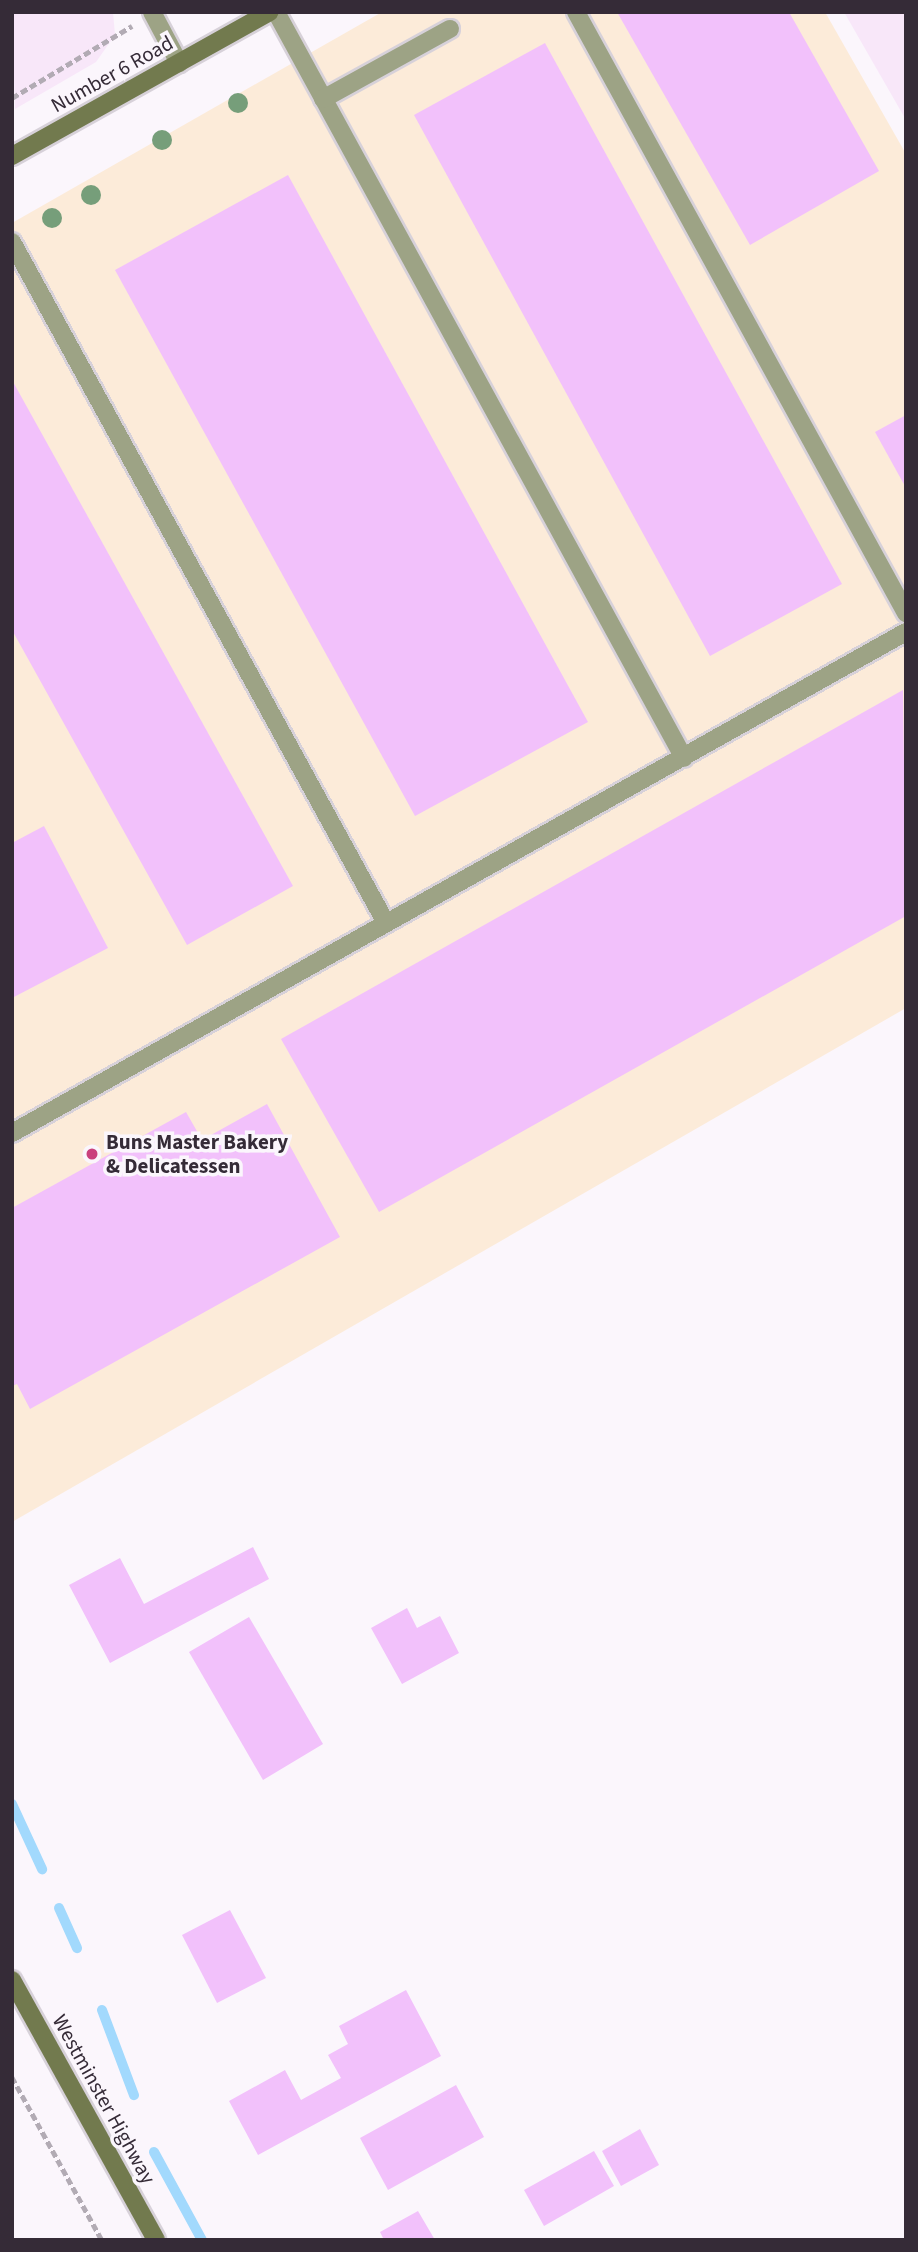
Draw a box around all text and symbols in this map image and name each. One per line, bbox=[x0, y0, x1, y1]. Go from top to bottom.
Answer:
street label: Number 6 Road bbox=[47, 30, 177, 118]
place label: Buns Master Bakery & Delicatessen bbox=[106, 1129, 288, 1179]
marker: Buns Master Bakery & Delicatessen bbox=[84, 1146, 100, 1162]
street label: Westminster Highway bbox=[47, 2010, 161, 2188]

